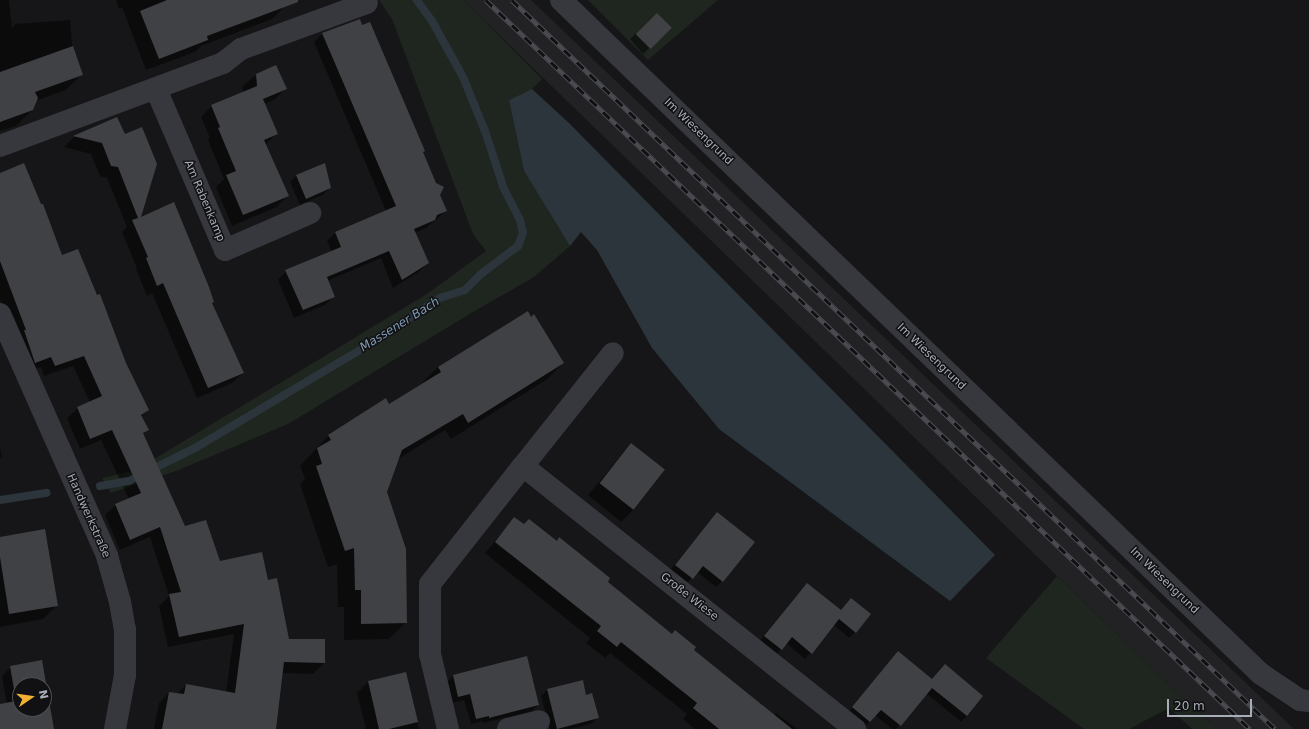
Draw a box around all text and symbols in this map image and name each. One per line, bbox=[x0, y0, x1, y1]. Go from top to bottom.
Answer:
street label: Im Wiesengrund bbox=[661, 96, 735, 168]
street label: Am Rabenkamp bbox=[181, 158, 227, 244]
water label: Massener Bach bbox=[358, 295, 442, 355]
street label: Im Wiesengrund bbox=[894, 321, 968, 393]
street label: Handwerkstraße bbox=[64, 472, 112, 560]
street label: Im Wiesengrund bbox=[1127, 545, 1201, 617]
street label: Große Wiese bbox=[657, 570, 721, 624]
north arrow bbox=[12, 677, 52, 717]
text: N bbox=[36, 688, 51, 700]
scale bar bbox=[1169, 691, 1254, 717]
text: 20 m bbox=[1174, 699, 1205, 713]

